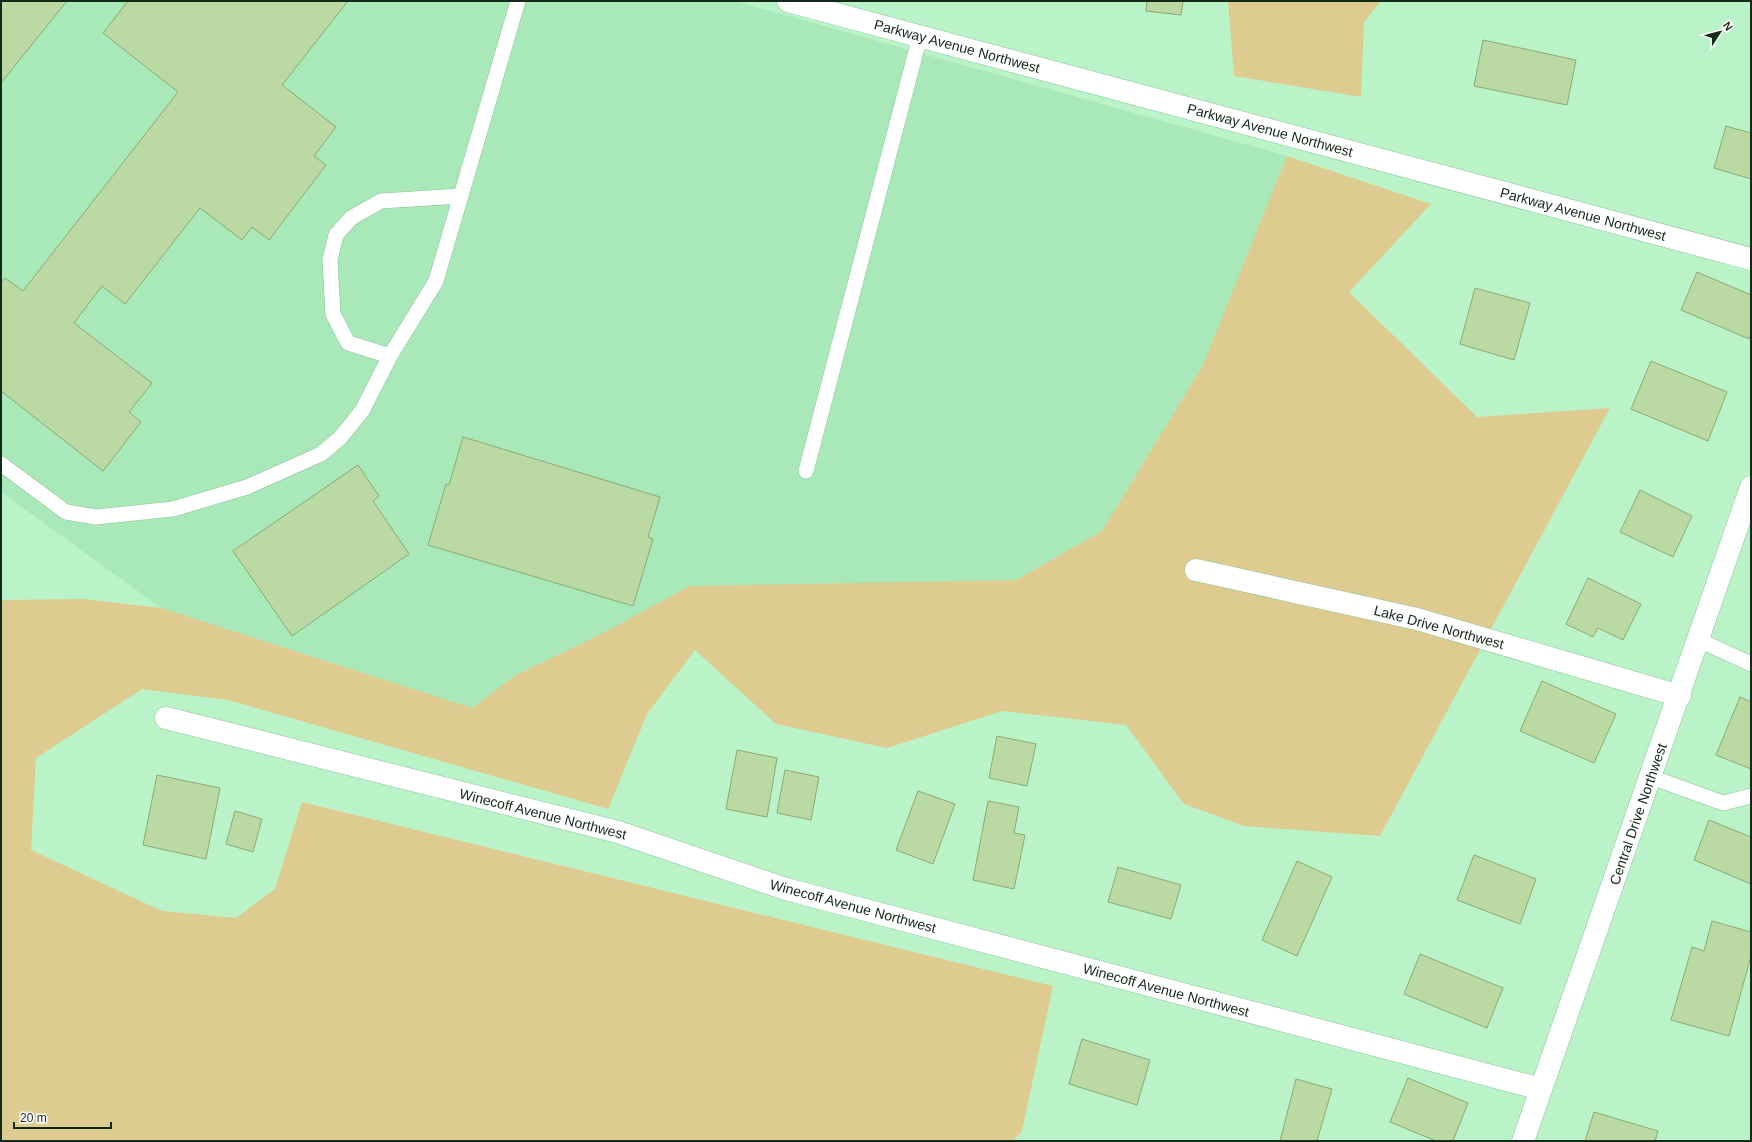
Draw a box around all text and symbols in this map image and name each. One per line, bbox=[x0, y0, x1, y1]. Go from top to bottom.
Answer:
north arrow bbox=[1700, 12, 1740, 52]
street label: Parkway Avenue Northwest bbox=[872, 16, 1042, 76]
text: N bbox=[1721, 19, 1735, 33]
street label: Parkway Avenue Northwest bbox=[1185, 100, 1355, 160]
street label: Parkway Avenue Northwest bbox=[1498, 184, 1668, 244]
street label: Lake Drive Northwest bbox=[1372, 602, 1506, 652]
street label: Central Drive Northwest bbox=[1606, 741, 1670, 887]
street label: Winecoff Avenue Northwest bbox=[458, 785, 628, 843]
street label: Winecoff Avenue Northwest bbox=[768, 876, 938, 936]
street label: Winecoff Avenue Northwest bbox=[1081, 960, 1251, 1020]
scale bar bbox=[14, 1104, 111, 1130]
text: 20 m bbox=[20, 1111, 47, 1125]

